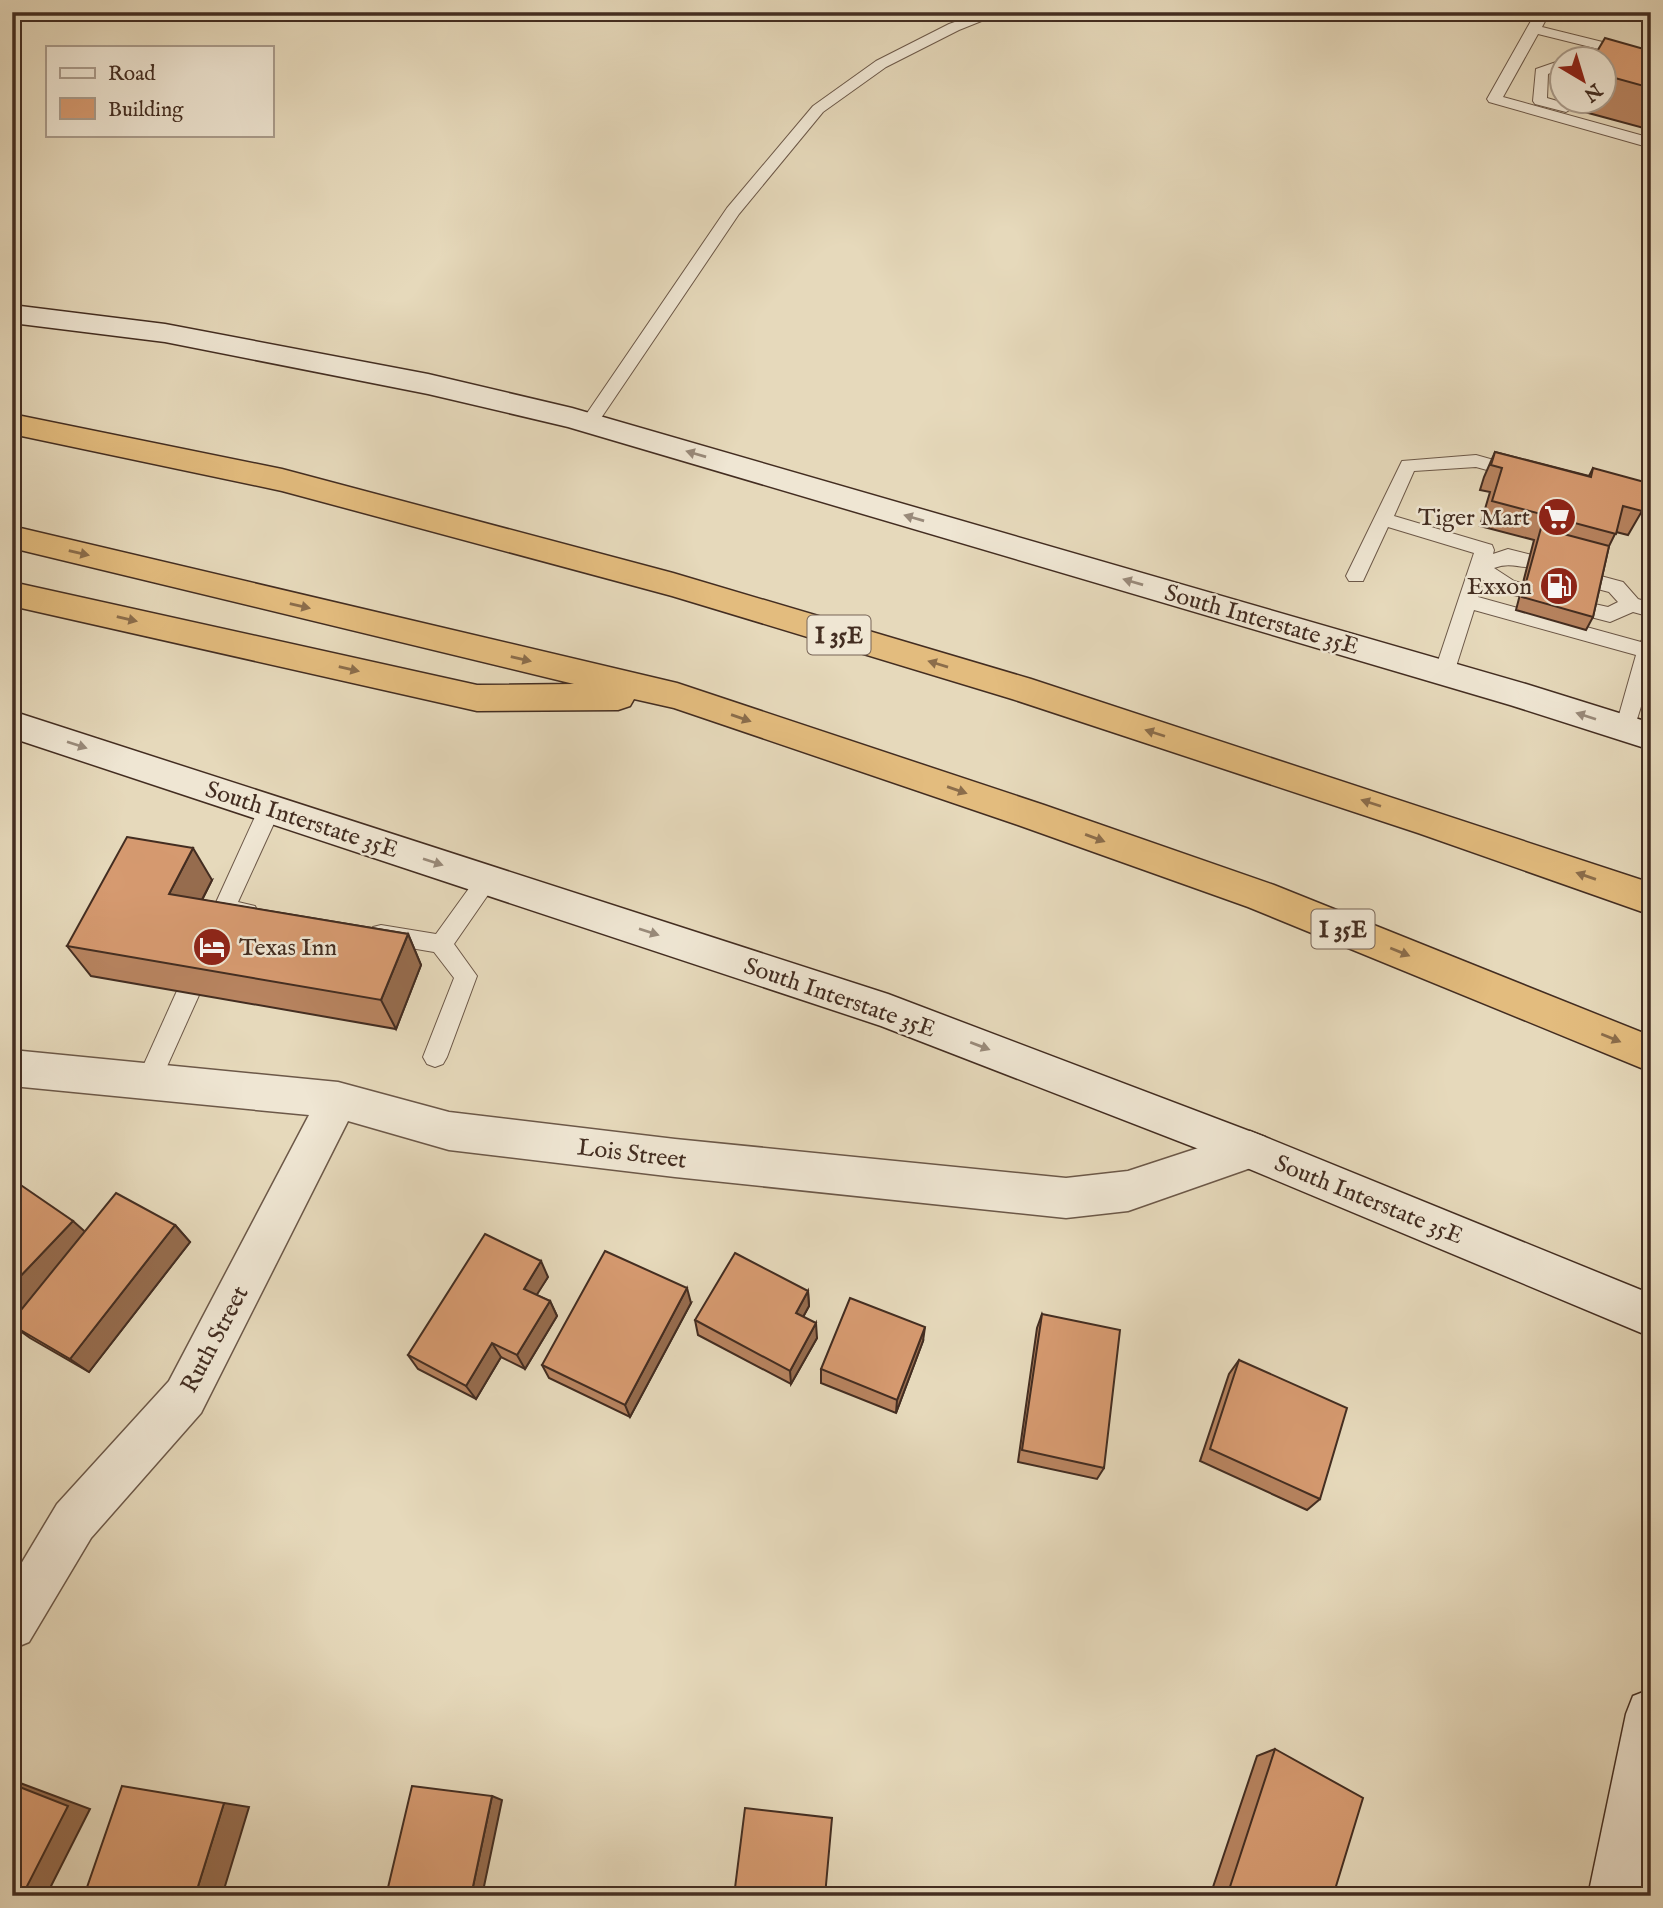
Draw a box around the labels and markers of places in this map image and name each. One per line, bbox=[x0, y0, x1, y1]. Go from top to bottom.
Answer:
supermarket icon: Tiger Mart bbox=[1536, 496, 1578, 538]
place label: Tiger Mart bbox=[1418, 503, 1530, 534]
fuel station icon: Exxon bbox=[1538, 565, 1580, 607]
place label: Exxon bbox=[1467, 572, 1532, 603]
hotel icon: Texas Inn bbox=[191, 926, 233, 968]
place label: Texas Inn bbox=[239, 933, 337, 964]

